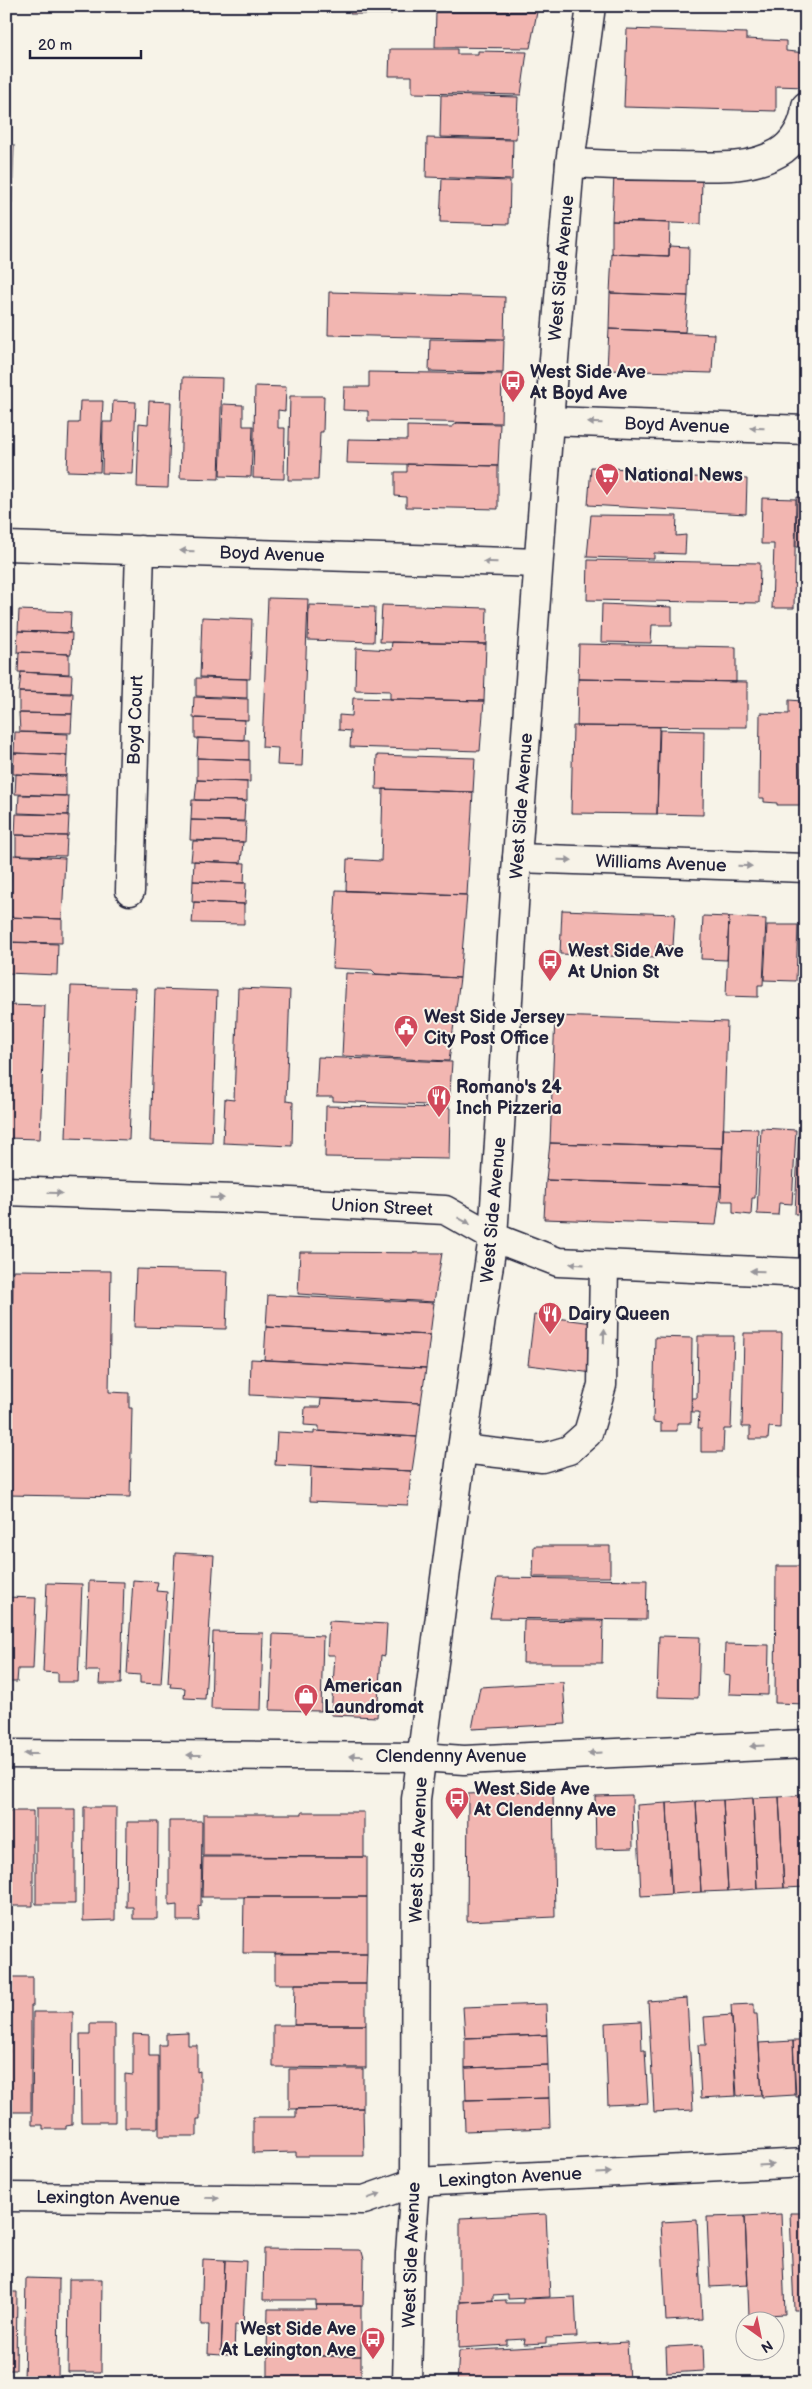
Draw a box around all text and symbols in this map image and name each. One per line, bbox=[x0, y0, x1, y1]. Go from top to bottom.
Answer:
scale bar bbox=[30, 28, 141, 60]
text: 20 m bbox=[38, 36, 72, 55]
street label: West Side Avenue bbox=[545, 194, 578, 342]
place label: West Side Ave At Boyd Ave bbox=[529, 362, 646, 404]
bus stop icon: West Side Ave At Boyd Ave bbox=[500, 369, 526, 403]
street label: Boyd Avenue bbox=[624, 413, 730, 438]
one-way arrow bbox=[586, 418, 602, 426]
one-way arrow bbox=[749, 424, 765, 432]
supermarket icon: National News bbox=[594, 462, 620, 496]
place label: National News bbox=[624, 465, 743, 486]
street label: Boyd Avenue bbox=[219, 542, 325, 567]
one-way arrow bbox=[179, 547, 195, 555]
one-way arrow bbox=[481, 558, 497, 566]
street label: Boyd Court bbox=[123, 674, 148, 765]
street label: West Side Avenue bbox=[506, 732, 537, 880]
street label: Williams Avenue bbox=[595, 851, 727, 876]
one-way arrow bbox=[558, 856, 574, 864]
one-way arrow bbox=[738, 863, 754, 871]
place label: West Side Ave At Union St bbox=[567, 941, 684, 983]
bus stop icon: West Side Ave At Union St bbox=[537, 948, 563, 982]
place label: West Side Jersey City Post Office bbox=[424, 1007, 566, 1049]
public building icon: West Side Jersey City Post Office bbox=[393, 1014, 419, 1048]
place label: Romano's 24 Inch Pizzeria bbox=[456, 1077, 562, 1119]
restaurant icon: Romano's 24 Inch Pizzeria bbox=[426, 1084, 452, 1118]
street label: West Side Avenue bbox=[477, 1136, 510, 1284]
one-way arrow bbox=[47, 1189, 63, 1197]
one-way arrow bbox=[210, 1194, 226, 1202]
street label: Union Street bbox=[331, 1194, 434, 1221]
one-way arrow bbox=[457, 1217, 472, 1225]
one-way arrow bbox=[569, 1259, 585, 1267]
one-way arrow bbox=[749, 1267, 765, 1275]
restaurant icon: Dairy Queen bbox=[537, 1301, 563, 1335]
place label: Dairy Queen bbox=[568, 1304, 670, 1325]
one-way arrow bbox=[600, 1328, 608, 1344]
place label: American Laundromat bbox=[323, 1676, 424, 1718]
shop icon: American Laundromat bbox=[293, 1683, 319, 1717]
one-way arrow bbox=[749, 1742, 765, 1750]
street label: Clendenny Avenue bbox=[375, 1746, 527, 1767]
one-way arrow bbox=[23, 1750, 39, 1758]
one-way arrow bbox=[586, 1750, 602, 1758]
one-way arrow bbox=[185, 1751, 201, 1759]
one-way arrow bbox=[348, 1752, 364, 1760]
street label: West Side Avenue bbox=[405, 1776, 432, 1924]
place label: West Side Ave At Clendenny Ave bbox=[473, 1779, 616, 1821]
bus stop icon: West Side Ave At Clendenny Ave bbox=[444, 1786, 470, 1820]
one-way arrow bbox=[759, 2161, 775, 2169]
street label: Lexington Avenue bbox=[438, 2163, 583, 2192]
one-way arrow bbox=[596, 2168, 612, 2176]
street label: West Side Avenue bbox=[398, 2181, 425, 2329]
street label: Lexington Avenue bbox=[36, 2187, 181, 2210]
one-way arrow bbox=[367, 2192, 382, 2199]
one-way arrow bbox=[205, 2195, 221, 2203]
north arrow bbox=[734, 2312, 784, 2362]
place label: West Side Ave At Lexington Ave bbox=[220, 2319, 356, 2361]
bus stop icon: West Side Ave At Lexington Ave bbox=[360, 2326, 386, 2360]
text: N bbox=[758, 2336, 776, 2356]

